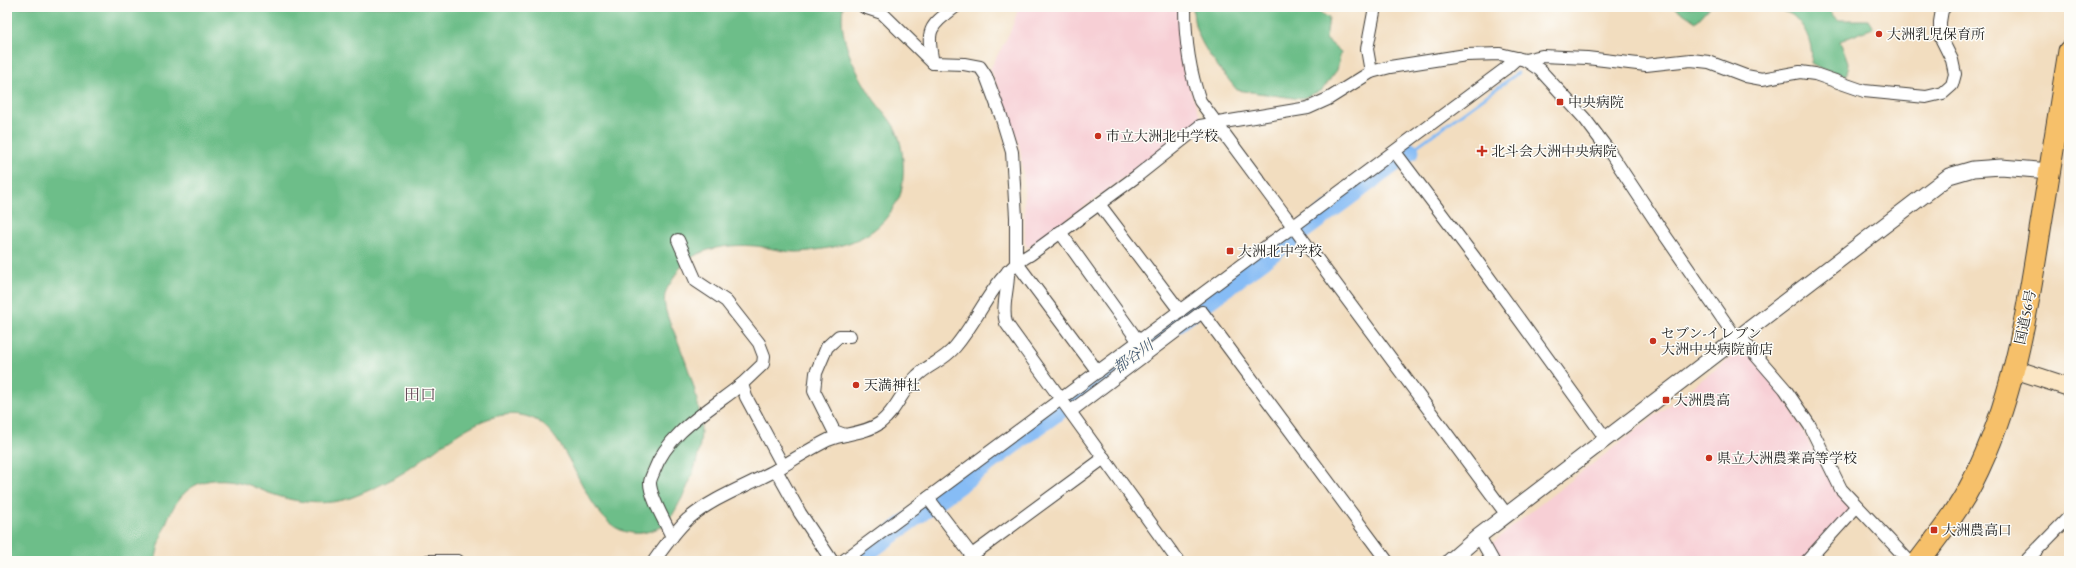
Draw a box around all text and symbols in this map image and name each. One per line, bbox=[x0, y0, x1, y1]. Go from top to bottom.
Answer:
place label: 大洲乳児保育所 bbox=[1887, 25, 1985, 43]
marker: 大洲乳児保育所 bbox=[1874, 29, 1884, 39]
place label: 中央病院 bbox=[1568, 93, 1624, 111]
marker: 中央病院 bbox=[1555, 97, 1565, 107]
place label: 市立大洲北中学校 bbox=[1106, 127, 1218, 145]
marker: 市立大洲北中学校 bbox=[1093, 131, 1103, 141]
place label: 北斗会大洲中央病院 bbox=[1491, 142, 1617, 160]
marker: 北斗会大洲中央病院 bbox=[1476, 145, 1488, 157]
place label: 大洲北中学校 bbox=[1238, 242, 1322, 260]
marker: 大洲北中学校 bbox=[1225, 246, 1235, 256]
street label: 国道56号 bbox=[2010, 288, 2040, 346]
place label: セブン-イレブン 大洲中央病院前店 bbox=[1661, 324, 1773, 358]
water label: 都谷川 bbox=[1109, 334, 1158, 377]
marker: セブン-イレブン 大洲中央病院前店 bbox=[1648, 336, 1658, 346]
place label: 天満神社 bbox=[864, 376, 920, 394]
marker: 天満神社 bbox=[851, 380, 861, 390]
district label: 田口 bbox=[404, 384, 436, 405]
place label: 大洲農高 bbox=[1674, 391, 1730, 409]
marker: 大洲農高 bbox=[1661, 395, 1671, 405]
place label: 県立大洲農業高等学校 bbox=[1717, 449, 1857, 467]
marker: 県立大洲農業高等学校 bbox=[1704, 453, 1714, 463]
place label: 大洲農高口 bbox=[1942, 521, 2012, 539]
marker: 大洲農高口 bbox=[1929, 525, 1939, 535]

